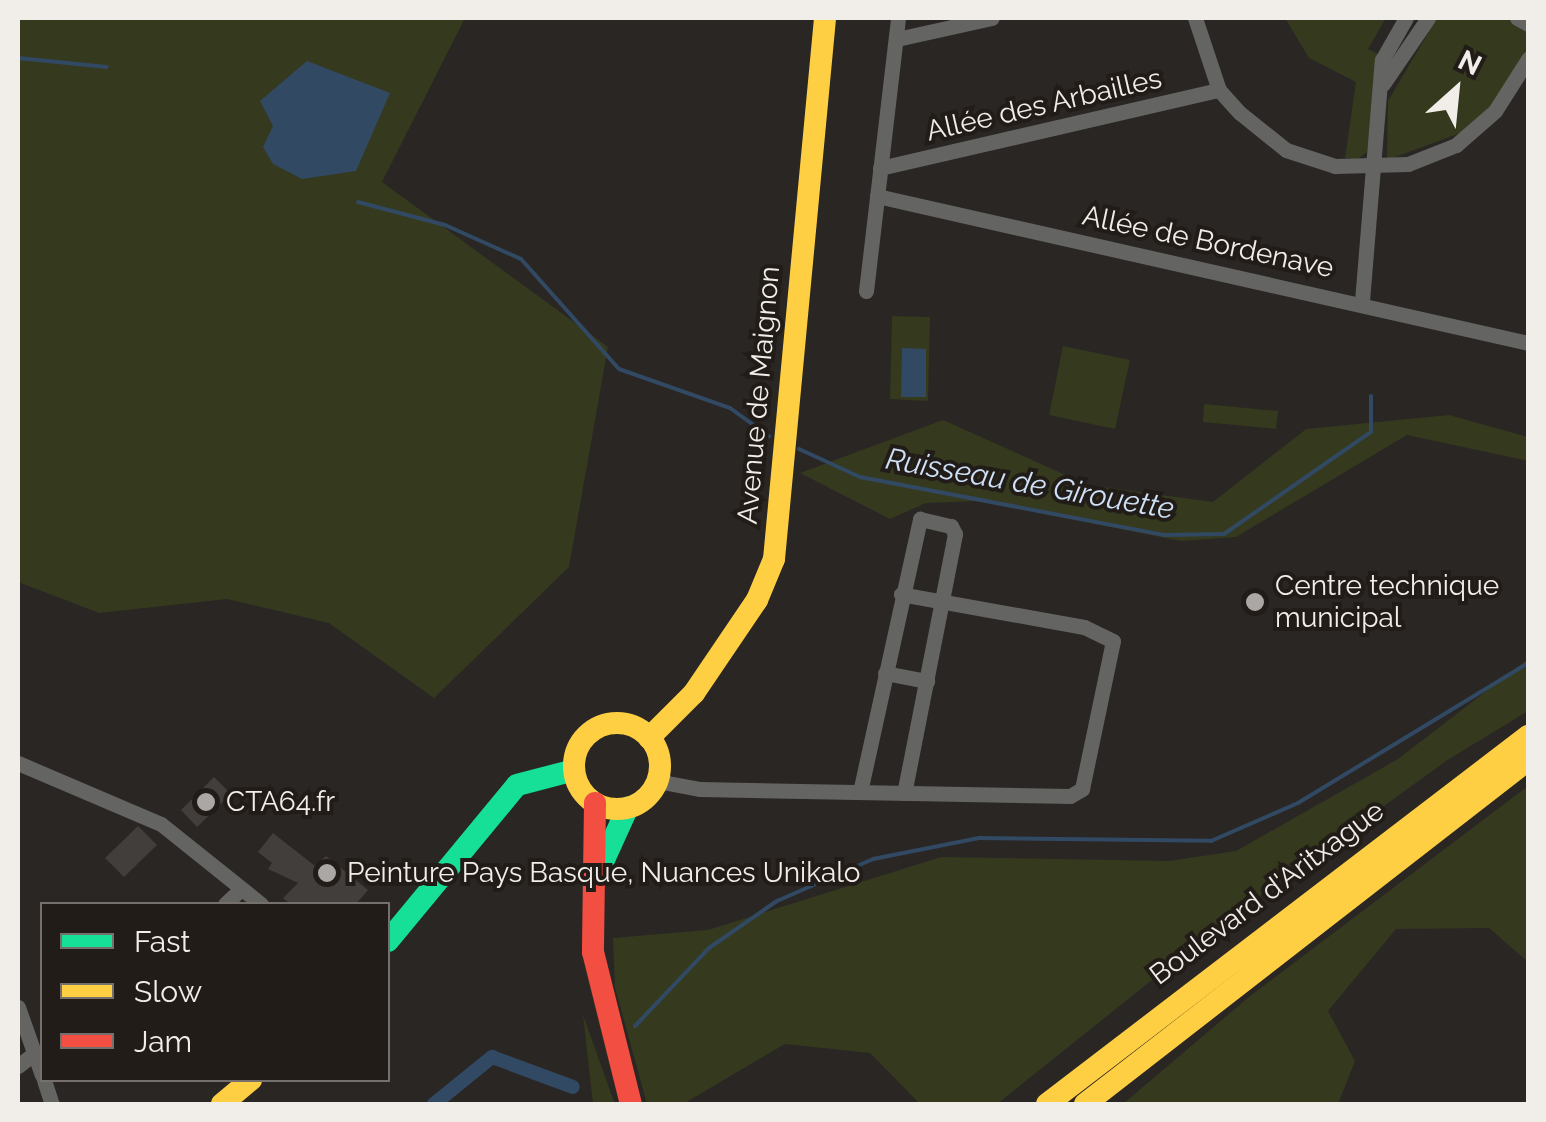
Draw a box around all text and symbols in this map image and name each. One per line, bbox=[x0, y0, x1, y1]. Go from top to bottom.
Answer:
north arrow bbox=[1406, 40, 1506, 140]
text: N bbox=[1453, 43, 1487, 82]
street label: Allée des Arbailles bbox=[923, 61, 1165, 149]
street label: Allée de Bordenave bbox=[1079, 199, 1337, 285]
street label: Avenue de Maignon bbox=[731, 265, 787, 525]
water label: Ruisseau de Girouette bbox=[883, 441, 1177, 527]
place label: Centre technique municipal bbox=[1275, 569, 1499, 635]
marker: Centre technique municipal bbox=[1244, 591, 1266, 613]
place label: CTA64.fr bbox=[226, 785, 335, 819]
marker: CTA64.fr bbox=[195, 791, 217, 813]
street label: Boulevard d'Aritxague bbox=[1143, 794, 1391, 992]
place label: Peinture Pays Basque, Nuances Unikalo bbox=[347, 856, 860, 890]
marker: Peinture Pays Basque, Nuances Unikalo bbox=[316, 862, 338, 884]
legend bbox=[40, 902, 390, 1082]
text: Fast bbox=[134, 924, 191, 959]
text: Slow bbox=[134, 974, 202, 1009]
text: Jam bbox=[134, 1024, 192, 1059]

